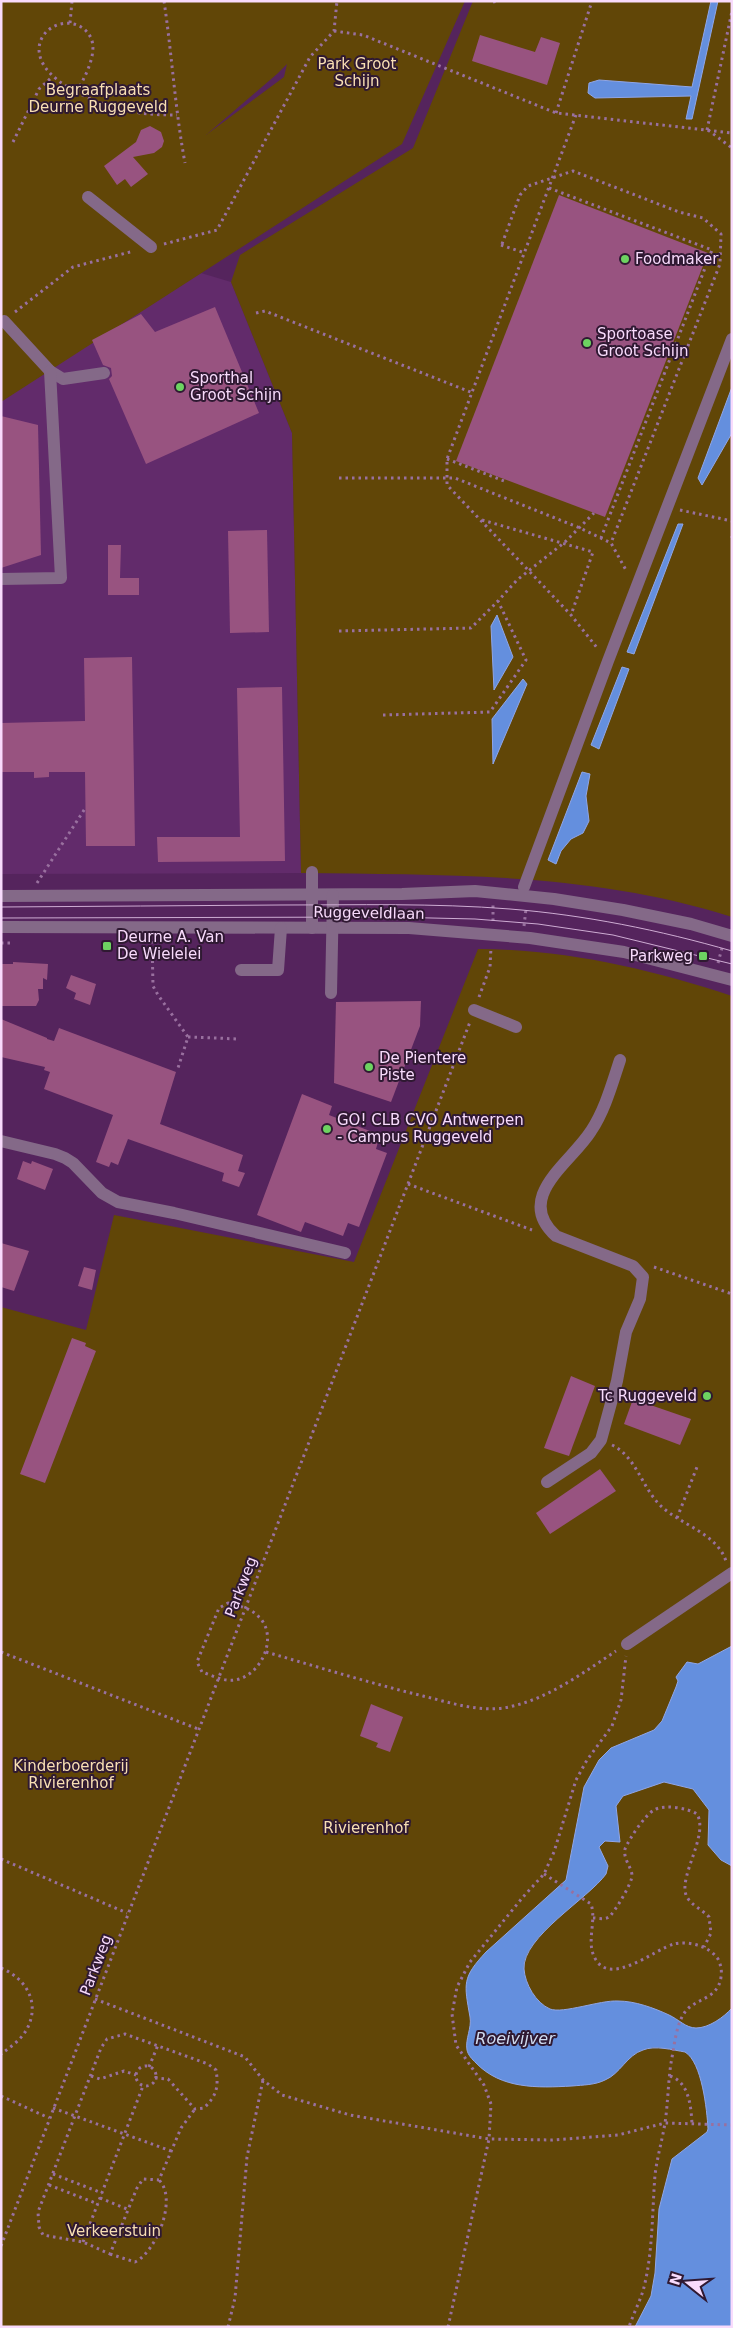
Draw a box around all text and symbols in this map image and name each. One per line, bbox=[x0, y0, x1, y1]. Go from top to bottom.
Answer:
park label: Park Groot Schijn bbox=[318, 55, 397, 90]
park label: Begraafplaats Deurne Ruggeveld bbox=[28, 81, 168, 116]
place label: Foodmaker bbox=[635, 250, 719, 268]
marker: Foodmaker bbox=[619, 253, 631, 265]
place label: Sportoase Groot Schijn bbox=[597, 325, 689, 360]
marker: Sportoase Groot Schijn bbox=[581, 337, 593, 349]
place label: Sporthal Groot Schijn bbox=[190, 369, 282, 404]
marker: Sporthal Groot Schijn bbox=[174, 381, 186, 393]
street label: Ruggeveldlaan bbox=[313, 903, 425, 923]
place label: Deurne A. Van De Wielelei bbox=[117, 928, 224, 963]
marker: Deurne A. Van De Wielelei bbox=[101, 940, 113, 952]
place label: Parkweg bbox=[630, 947, 693, 965]
marker: Parkweg bbox=[697, 950, 709, 962]
place label: De Pientere Piste bbox=[379, 1049, 466, 1084]
marker: De Pientere Piste bbox=[363, 1061, 375, 1073]
place label: GO! CLB CVO Antwerpen - Campus Ruggeveld bbox=[337, 1111, 524, 1146]
marker: GO! CLB CVO Antwerpen - Campus Ruggeveld bbox=[321, 1123, 333, 1135]
place label: Tc Ruggeveld bbox=[597, 1387, 697, 1405]
marker: Tc Ruggeveld bbox=[701, 1390, 713, 1402]
street label: Parkweg bbox=[221, 1554, 261, 1620]
park label: Kinderboerderij Rivierenhof bbox=[13, 1757, 129, 1792]
park label: Rivierenhof bbox=[323, 1819, 409, 1837]
street label: Parkweg bbox=[76, 1932, 116, 1998]
water label: Roeivijver bbox=[475, 2029, 556, 2048]
park label: Verkeerstuin bbox=[67, 2222, 161, 2240]
north arrow bbox=[663, 2258, 713, 2308]
text: N bbox=[666, 2271, 685, 2287]

